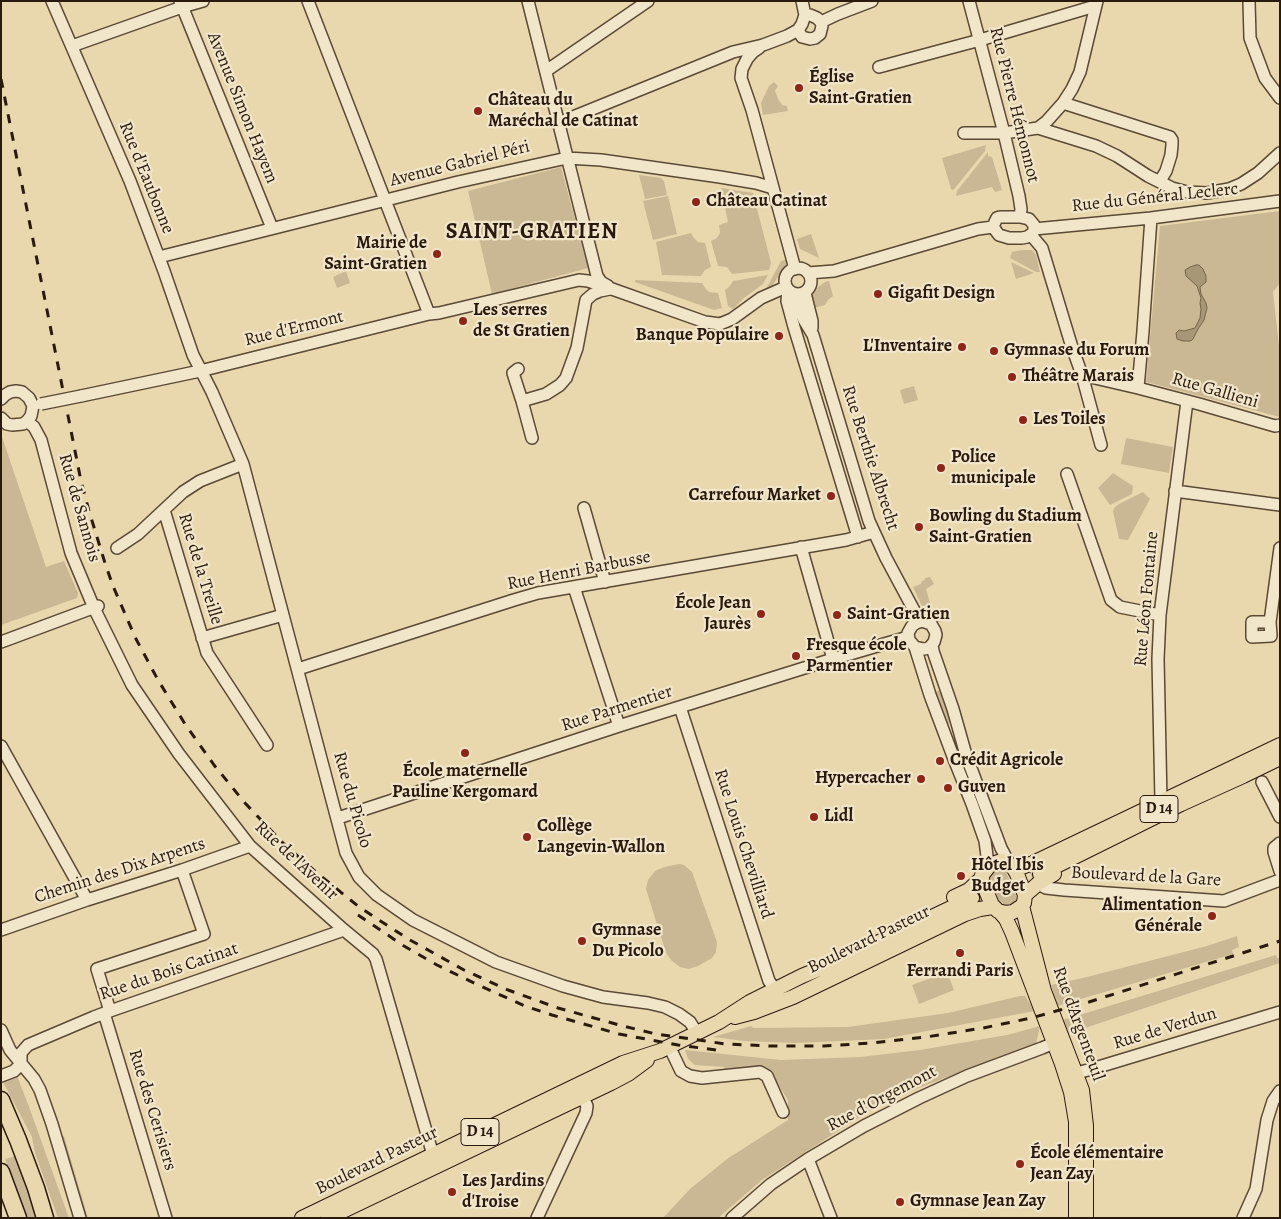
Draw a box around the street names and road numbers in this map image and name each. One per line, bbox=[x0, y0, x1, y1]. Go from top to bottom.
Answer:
street label: Rue Pierre Hémonnot bbox=[984, 25, 1044, 185]
street label: Avenue Simon Hayem bbox=[202, 29, 282, 187]
street label: Rue d'Eaubonne bbox=[114, 119, 178, 237]
street label: Avenue Gabriel Péri bbox=[388, 136, 532, 192]
street label: Rue du Général Leclerc bbox=[1071, 179, 1239, 217]
street label: Rue d'Ermont bbox=[242, 306, 346, 352]
street label: Rue Gallieni bbox=[1169, 368, 1261, 414]
street label: Rue Berthie Albrecht bbox=[836, 383, 904, 533]
street label: Rue de Sannois bbox=[53, 451, 105, 565]
street label: Rue de la Treille bbox=[173, 511, 227, 627]
street label: Rue Léon Fontaine bbox=[1130, 530, 1164, 668]
street label: Rue Henri Barbusse bbox=[505, 546, 653, 596]
street label: Rue Parmentier bbox=[559, 681, 675, 737]
street label: Rue du Picolo bbox=[328, 749, 376, 851]
street label: Rue Louis Chevilliard bbox=[709, 766, 777, 922]
road number: D 14 bbox=[1140, 796, 1178, 822]
street label: Rue de l'Avenir bbox=[250, 817, 342, 905]
street label: Chemin des Dix Arpents bbox=[32, 833, 208, 909]
street label: Boulevard de la Gare bbox=[1070, 862, 1222, 892]
street label: Boulevard Pasteur bbox=[804, 901, 934, 979]
street label: Rue du Bois Catinat bbox=[97, 938, 241, 1006]
street label: Rue d'Argenteuil bbox=[1047, 964, 1109, 1084]
street label: Rue de Verdun bbox=[1111, 1003, 1219, 1055]
street label: Rue des Cerisiers bbox=[123, 1047, 181, 1173]
street label: Rue d'Orgemont bbox=[824, 1061, 940, 1137]
road number: D 14 bbox=[461, 1118, 499, 1146]
street label: Boulevard Pasteur bbox=[312, 1122, 442, 1200]

